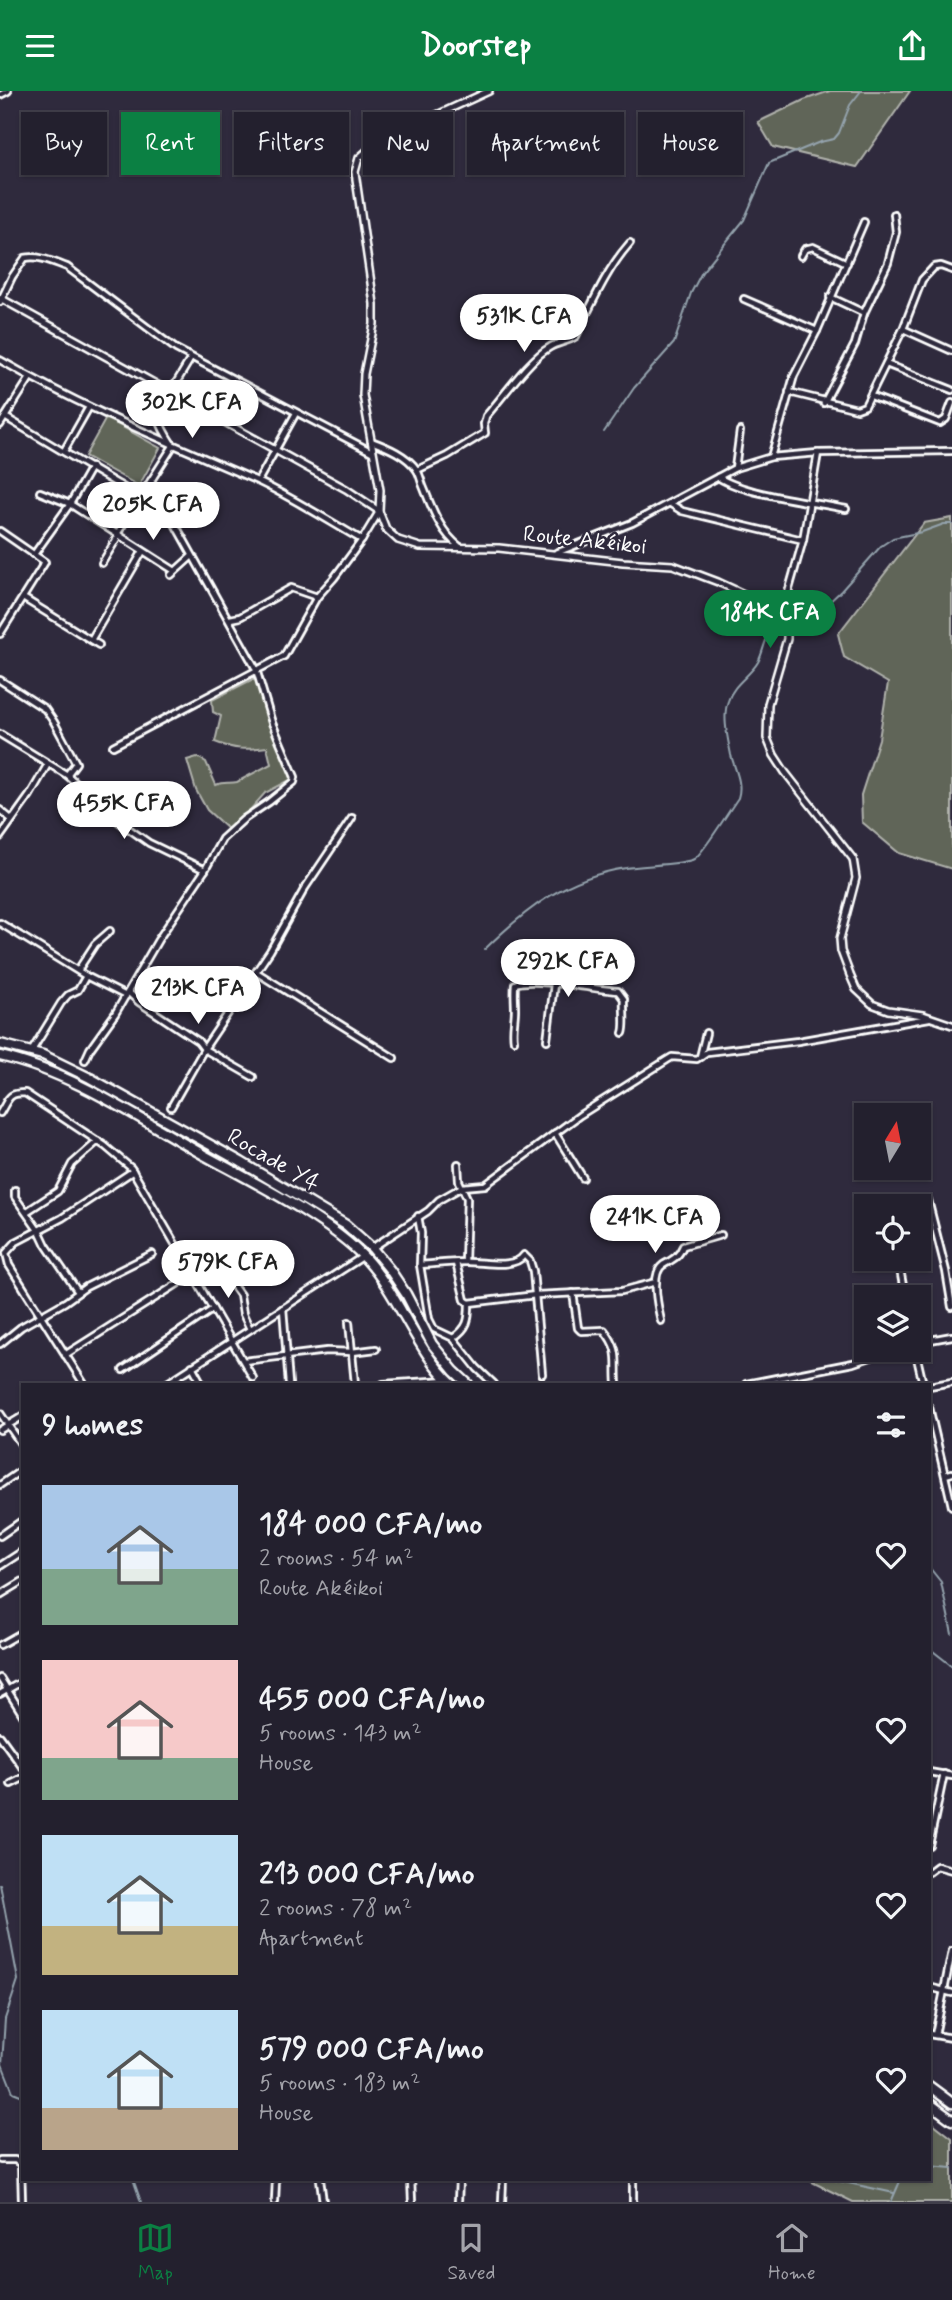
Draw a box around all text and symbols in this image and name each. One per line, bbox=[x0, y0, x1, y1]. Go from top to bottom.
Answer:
text: Doorstep bbox=[420, 25, 532, 67]
icon: menu bbox=[21, 27, 59, 65]
icon: share bbox=[893, 27, 931, 65]
chip: Buy bbox=[21, 112, 107, 175]
chip: Rent bbox=[121, 112, 220, 175]
chip: Filters bbox=[234, 112, 349, 175]
chip: New bbox=[363, 112, 453, 175]
chip: Apartment bbox=[467, 112, 624, 175]
chip: House bbox=[638, 112, 743, 175]
pin: 531K CFA bbox=[452, 295, 596, 354]
text: 531K CFA bbox=[476, 302, 572, 332]
pin: 302K CFA bbox=[120, 381, 264, 440]
text: 302K CFA bbox=[142, 388, 242, 418]
pin: 205K CFA bbox=[81, 483, 225, 542]
text: 205K CFA bbox=[103, 490, 203, 520]
street label: Route Akéikoi bbox=[522, 520, 648, 562]
pin: 184K CFA bbox=[698, 591, 842, 650]
text: 184K CFA bbox=[720, 598, 820, 628]
pin: 455K CFA bbox=[52, 781, 196, 841]
text: 455K CFA bbox=[73, 789, 175, 819]
pin: 292K CFA bbox=[496, 939, 640, 999]
text: 292K CFA bbox=[517, 947, 619, 977]
pin: 213K CFA bbox=[126, 967, 270, 1026]
text: 213K CFA bbox=[151, 974, 245, 1004]
north arrow bbox=[854, 1103, 931, 1179]
map controls bbox=[854, 1103, 931, 1362]
street label: Rocade Y4 bbox=[221, 1122, 325, 1199]
button: locate bbox=[854, 1194, 931, 1271]
pin: 241K CFA bbox=[583, 1195, 727, 1255]
text: 241K CFA bbox=[606, 1203, 704, 1233]
pin: 579K CFA bbox=[156, 1241, 300, 1300]
text: 579K CFA bbox=[177, 1248, 279, 1278]
button: layers bbox=[854, 1285, 931, 1362]
text: 9 homes bbox=[42, 1406, 143, 1445]
icon: filters bbox=[872, 1406, 910, 1444]
text: 184 000 CFA/mo bbox=[259, 1505, 482, 1544]
icon: home bbox=[98, 1513, 182, 1597]
icon: heart bbox=[872, 1536, 910, 1574]
text: 2 rooms · 54 m² bbox=[259, 1544, 413, 1574]
text: Route Akéikoi bbox=[259, 1574, 383, 1604]
text: 455 000 CFA/mo bbox=[259, 1680, 485, 1719]
icon: home bbox=[98, 1688, 182, 1772]
icon: heart bbox=[872, 1711, 910, 1749]
text: 5 rooms · 143 m² bbox=[259, 1719, 422, 1749]
text: House bbox=[259, 1749, 313, 1779]
text: 213 000 CFA/mo bbox=[259, 1855, 475, 1894]
icon: home bbox=[98, 1863, 182, 1947]
icon: heart bbox=[872, 1886, 910, 1924]
text: 2 rooms · 78 m² bbox=[259, 1894, 412, 1924]
text: Apartment bbox=[259, 1924, 364, 1954]
text: 579 000 CFA/mo bbox=[259, 2030, 484, 2069]
icon: home bbox=[98, 2038, 182, 2122]
icon: heart bbox=[872, 2061, 910, 2099]
text: 5 rooms · 183 m² bbox=[259, 2069, 420, 2099]
text: House bbox=[259, 2099, 313, 2129]
tab: Map bbox=[136, 2219, 174, 2286]
tab: Saved bbox=[447, 2219, 495, 2286]
tab: Home bbox=[768, 2219, 816, 2286]

